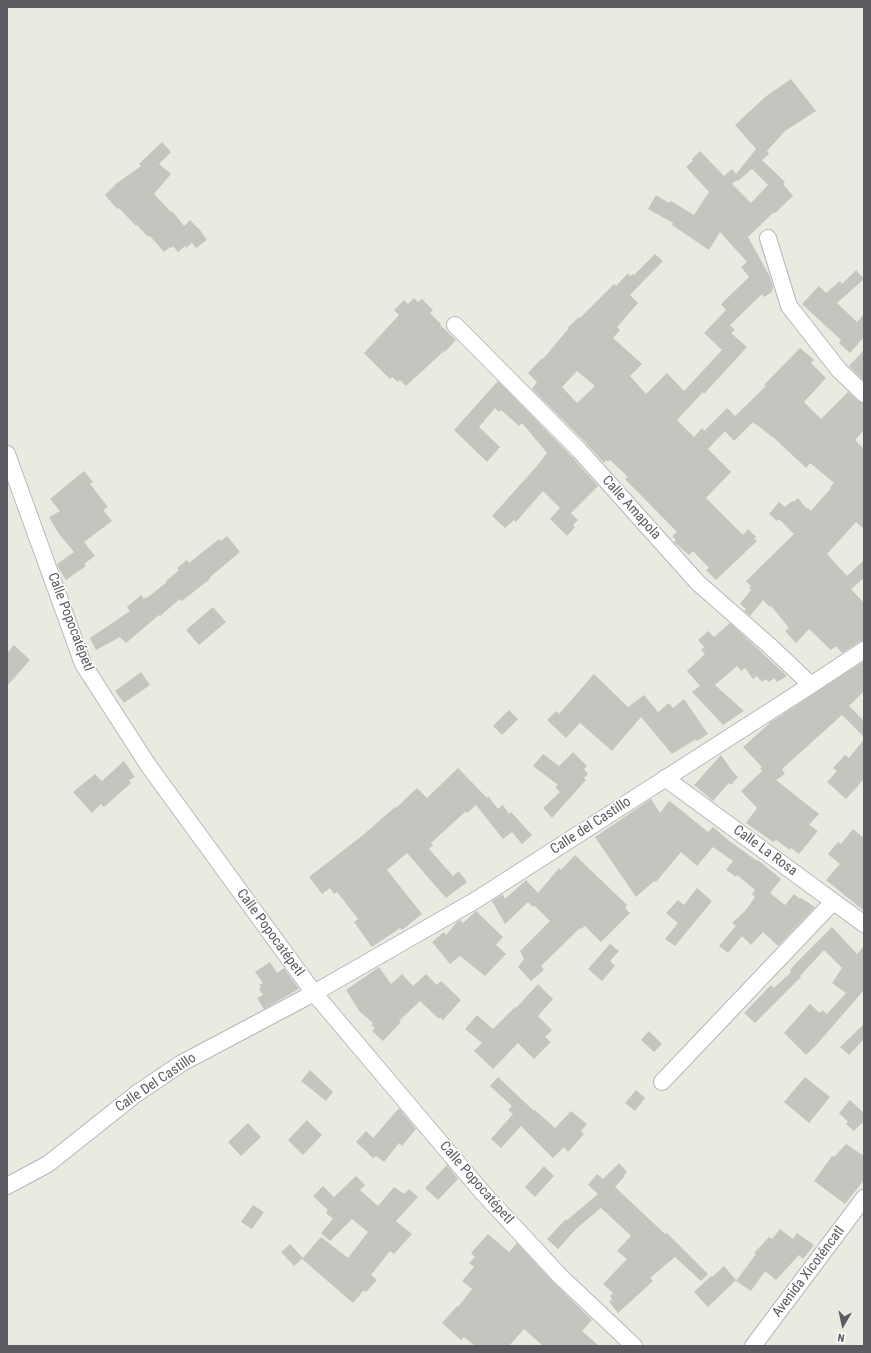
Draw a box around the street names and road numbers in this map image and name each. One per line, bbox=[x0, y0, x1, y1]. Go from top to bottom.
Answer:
street label: Calle Amapola bbox=[598, 473, 664, 543]
street label: Calle Popocatépetl bbox=[43, 570, 97, 674]
street label: Calle del Castillo bbox=[548, 794, 634, 858]
street label: Calle La Rosa bbox=[730, 822, 800, 880]
street label: Calle Popocatépetl bbox=[233, 886, 307, 980]
street label: Calle Del Castillo bbox=[112, 1050, 200, 1116]
street label: Calle Popocatépetl bbox=[435, 1138, 517, 1228]
street label: Avenida Xicoténcatl bbox=[769, 1223, 849, 1321]

